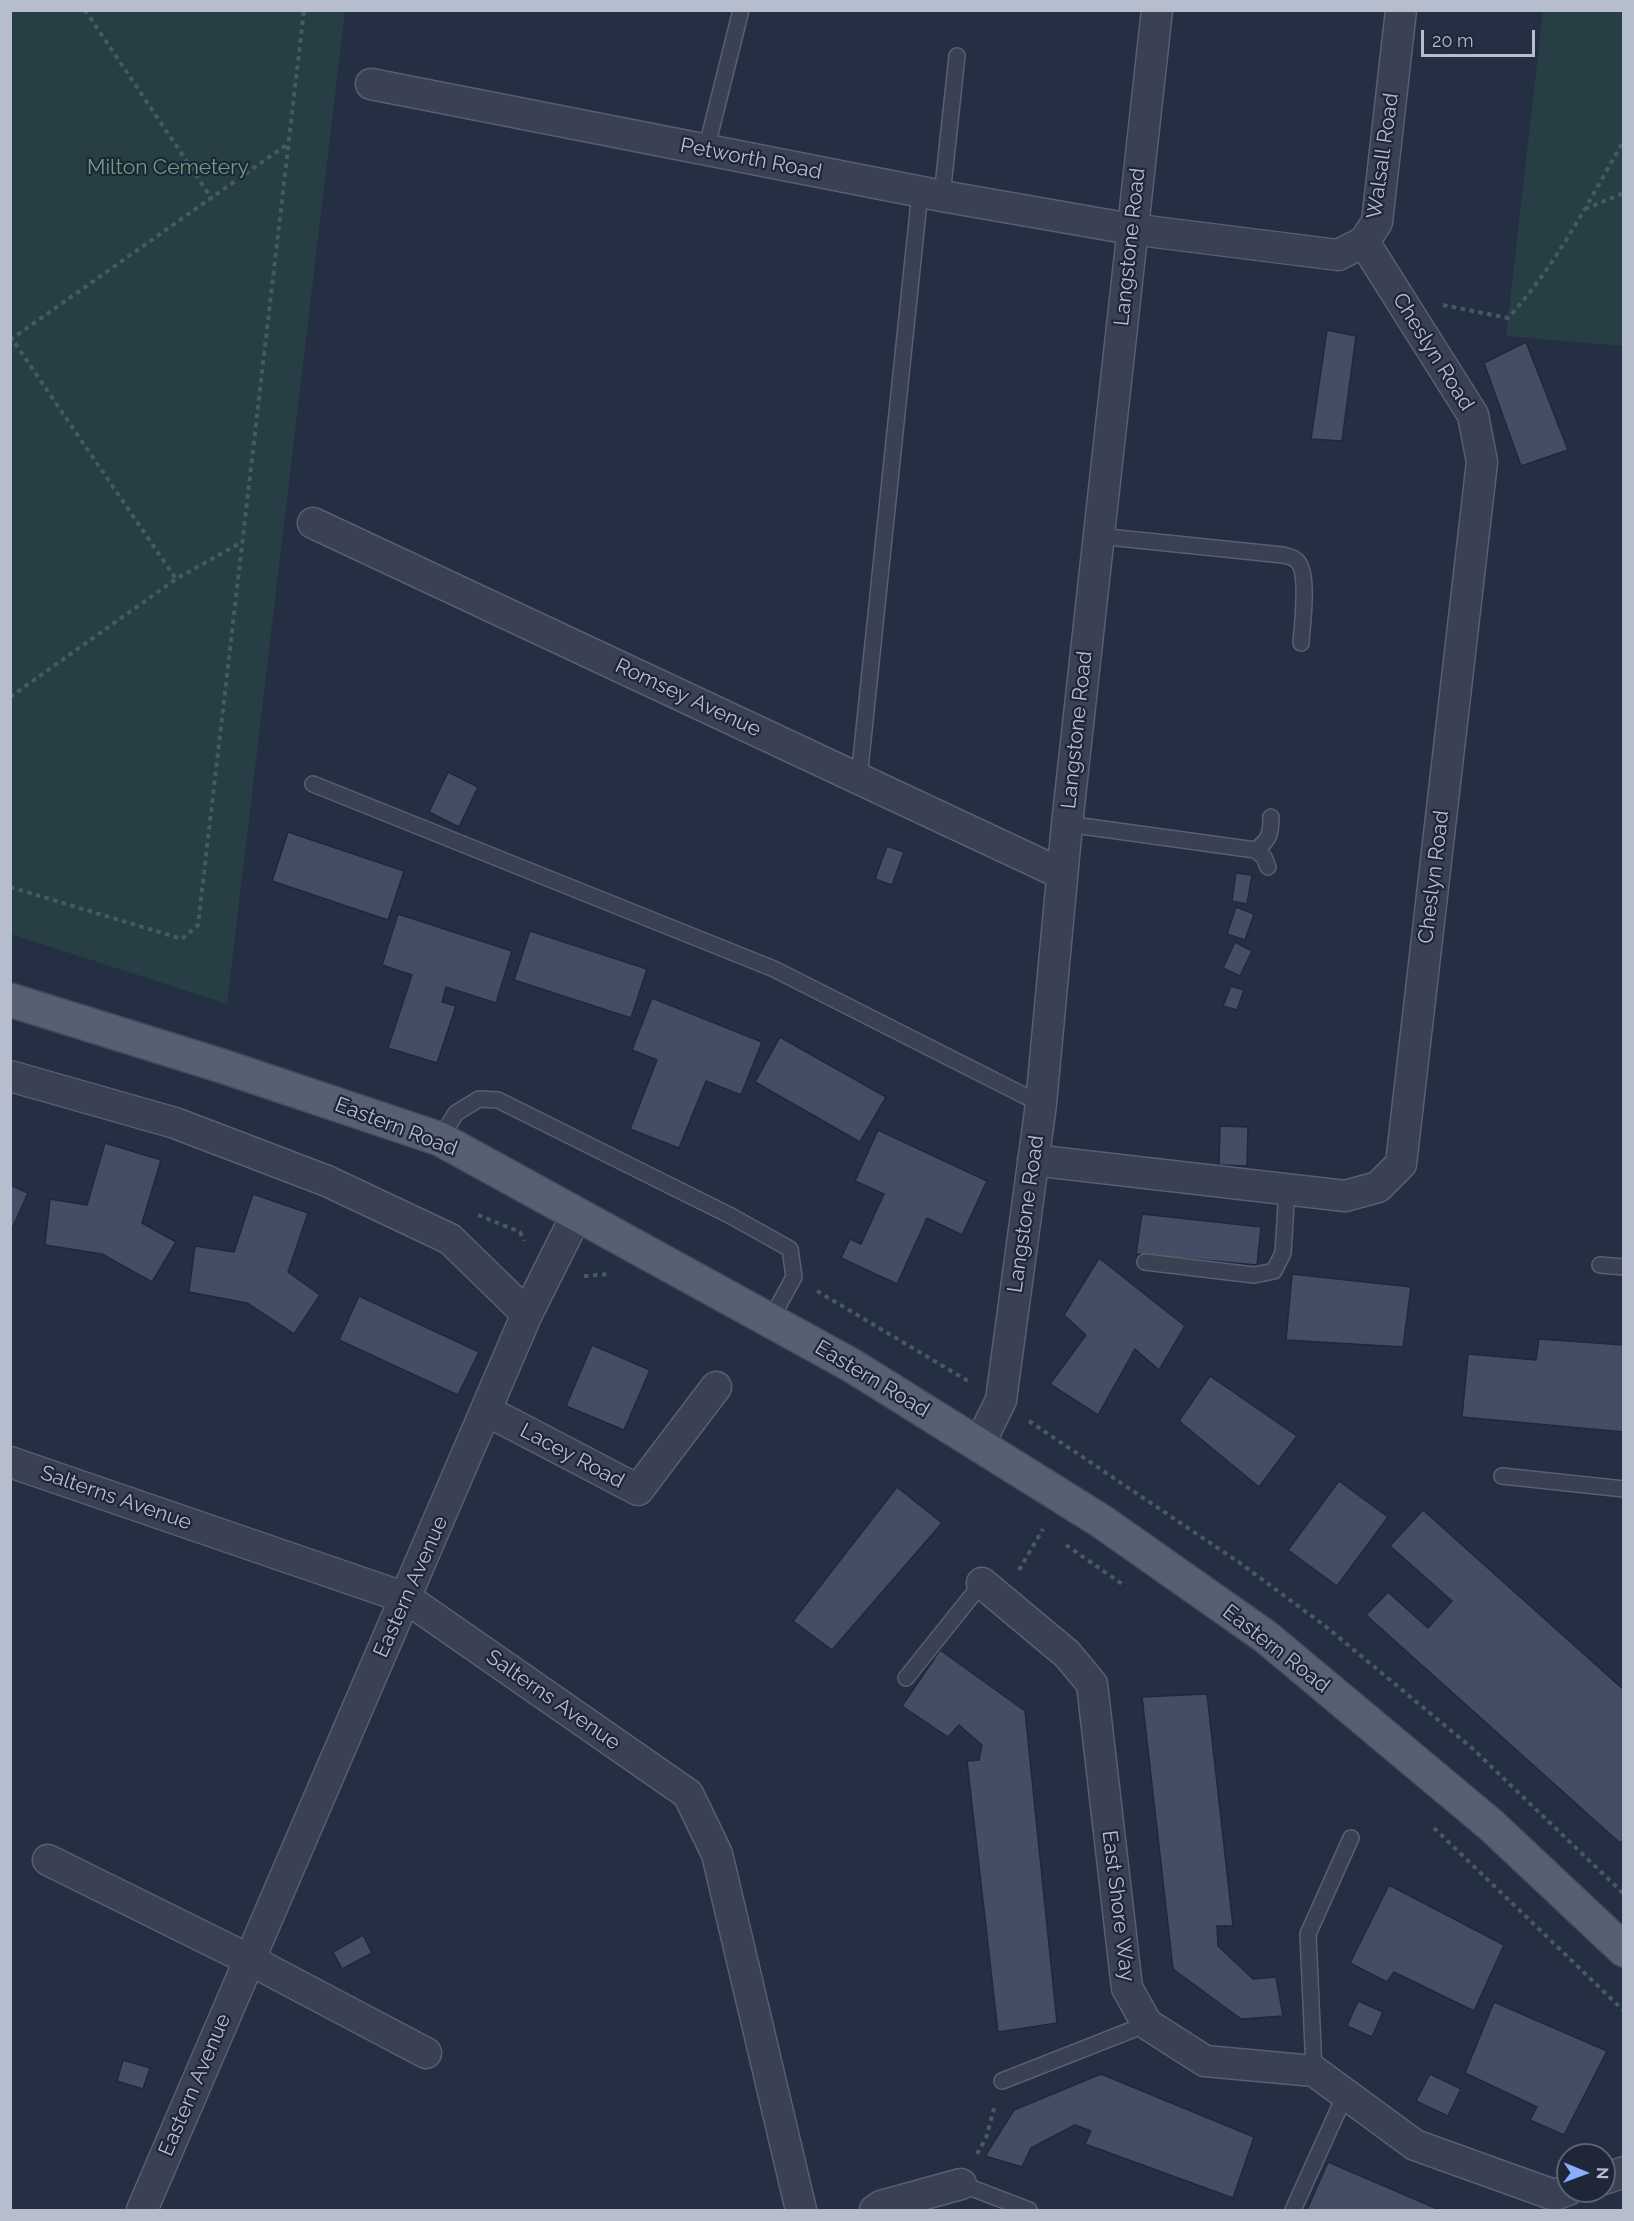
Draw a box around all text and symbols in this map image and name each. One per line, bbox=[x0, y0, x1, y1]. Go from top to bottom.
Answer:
scale bar bbox=[1424, 18, 1538, 56]
text: 20 m bbox=[1432, 30, 1474, 51]
street label: Walsall Road bbox=[1362, 91, 1404, 221]
street label: Petworth Road bbox=[678, 133, 824, 185]
park label: Milton Cemetery bbox=[87, 155, 249, 181]
street label: Langstone Road bbox=[1109, 167, 1151, 327]
street label: Cheslyn Road bbox=[1387, 289, 1479, 415]
street label: Langstone Road bbox=[1056, 650, 1098, 810]
street label: Romsey Avenue bbox=[611, 653, 765, 743]
street label: Cheslyn Road bbox=[1413, 809, 1455, 945]
street label: Eastern Road bbox=[331, 1092, 461, 1162]
street label: Langstone Road bbox=[1002, 1134, 1050, 1294]
street label: Eastern Road bbox=[810, 1335, 934, 1423]
street label: Lacey Road bbox=[516, 1418, 628, 1494]
street label: Salterns Avenue bbox=[37, 1460, 195, 1536]
street label: Eastern Avenue bbox=[369, 1512, 453, 1662]
street label: Eastern Road bbox=[1217, 1599, 1335, 1699]
street label: Salterns Avenue bbox=[481, 1644, 625, 1756]
street label: East Shore Way bbox=[1096, 1829, 1140, 1983]
street label: Eastern Avenue bbox=[154, 2010, 236, 2160]
north arrow bbox=[1556, 2143, 1616, 2203]
text: N bbox=[1593, 2167, 1612, 2180]

